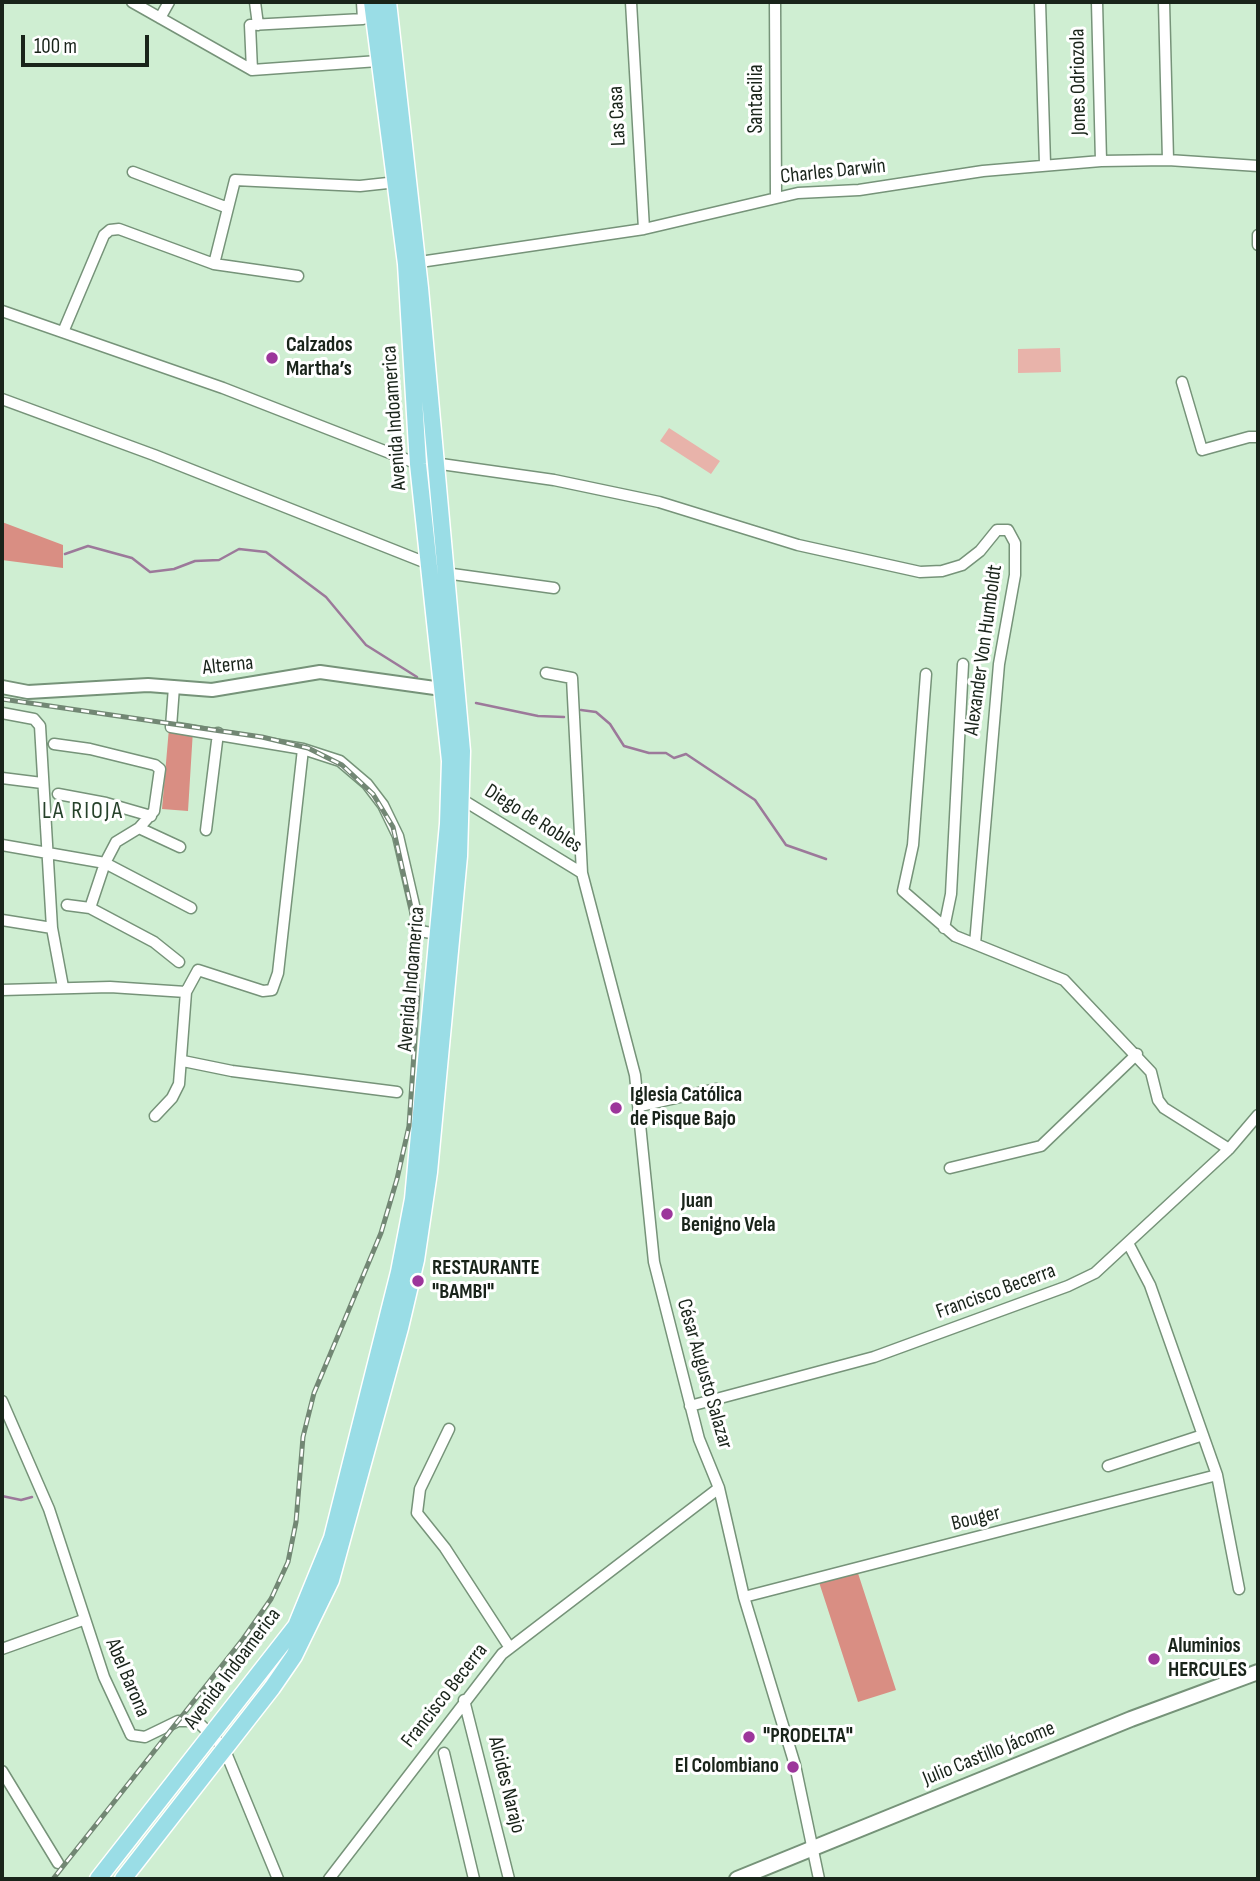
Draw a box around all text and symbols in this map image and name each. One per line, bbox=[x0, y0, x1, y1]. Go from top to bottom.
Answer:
scale bar bbox=[24, 21, 152, 65]
street label: Jones Odriozola bbox=[1065, 28, 1093, 136]
text: 100 m bbox=[34, 34, 77, 59]
street label: Santacilia bbox=[744, 64, 770, 134]
street label: Las Casa bbox=[604, 85, 632, 147]
street label: Charles Darwin bbox=[779, 154, 887, 190]
place label: Calzados Martha’s bbox=[286, 333, 352, 383]
street label: Avenida Indoamerica bbox=[377, 345, 413, 491]
marker: Calzados Martha’s bbox=[264, 350, 280, 366]
street label: Alexander Von Humboldt bbox=[960, 563, 1008, 737]
street label: Alterna bbox=[201, 651, 255, 681]
street label: Diego de Robles bbox=[480, 779, 586, 859]
district label: LA RIOJA bbox=[43, 798, 123, 826]
street label: Avenida Indoamerica bbox=[393, 906, 431, 1052]
place label: Iglesia Católica de Pisque Bajo bbox=[630, 1083, 742, 1133]
marker: Iglesia Católica de Pisque Bajo bbox=[608, 1100, 624, 1116]
place label: Juan Benigno Vela bbox=[681, 1189, 776, 1239]
marker: Juan Benigno Vela bbox=[659, 1206, 675, 1222]
place label: RESTAURANTE "BAMBI" bbox=[432, 1256, 540, 1306]
street label: Francisco Becerra bbox=[933, 1259, 1059, 1325]
marker: RESTAURANTE "BAMBI" bbox=[410, 1273, 426, 1289]
street label: César Augusto Salazar bbox=[671, 1296, 737, 1452]
street label: Bouger bbox=[949, 1501, 1003, 1537]
street label: Avenida Indoamerica bbox=[179, 1603, 287, 1735]
place label: Aluminios HERCULES bbox=[1168, 1634, 1247, 1684]
street label: Abel Barona bbox=[99, 1635, 155, 1721]
street label: Francisco Becerra bbox=[397, 1639, 493, 1753]
marker: Aluminios HERCULES bbox=[1146, 1651, 1162, 1667]
street label: Julio Castillo Jácome bbox=[919, 1716, 1059, 1792]
place label: "PRODELTA" bbox=[763, 1724, 853, 1750]
marker: "PRODELTA" bbox=[741, 1729, 757, 1745]
street label: Alcides Narajo bbox=[482, 1734, 530, 1836]
place label: El Colombiano bbox=[675, 1754, 779, 1780]
marker: El Colombiano bbox=[785, 1759, 801, 1775]

